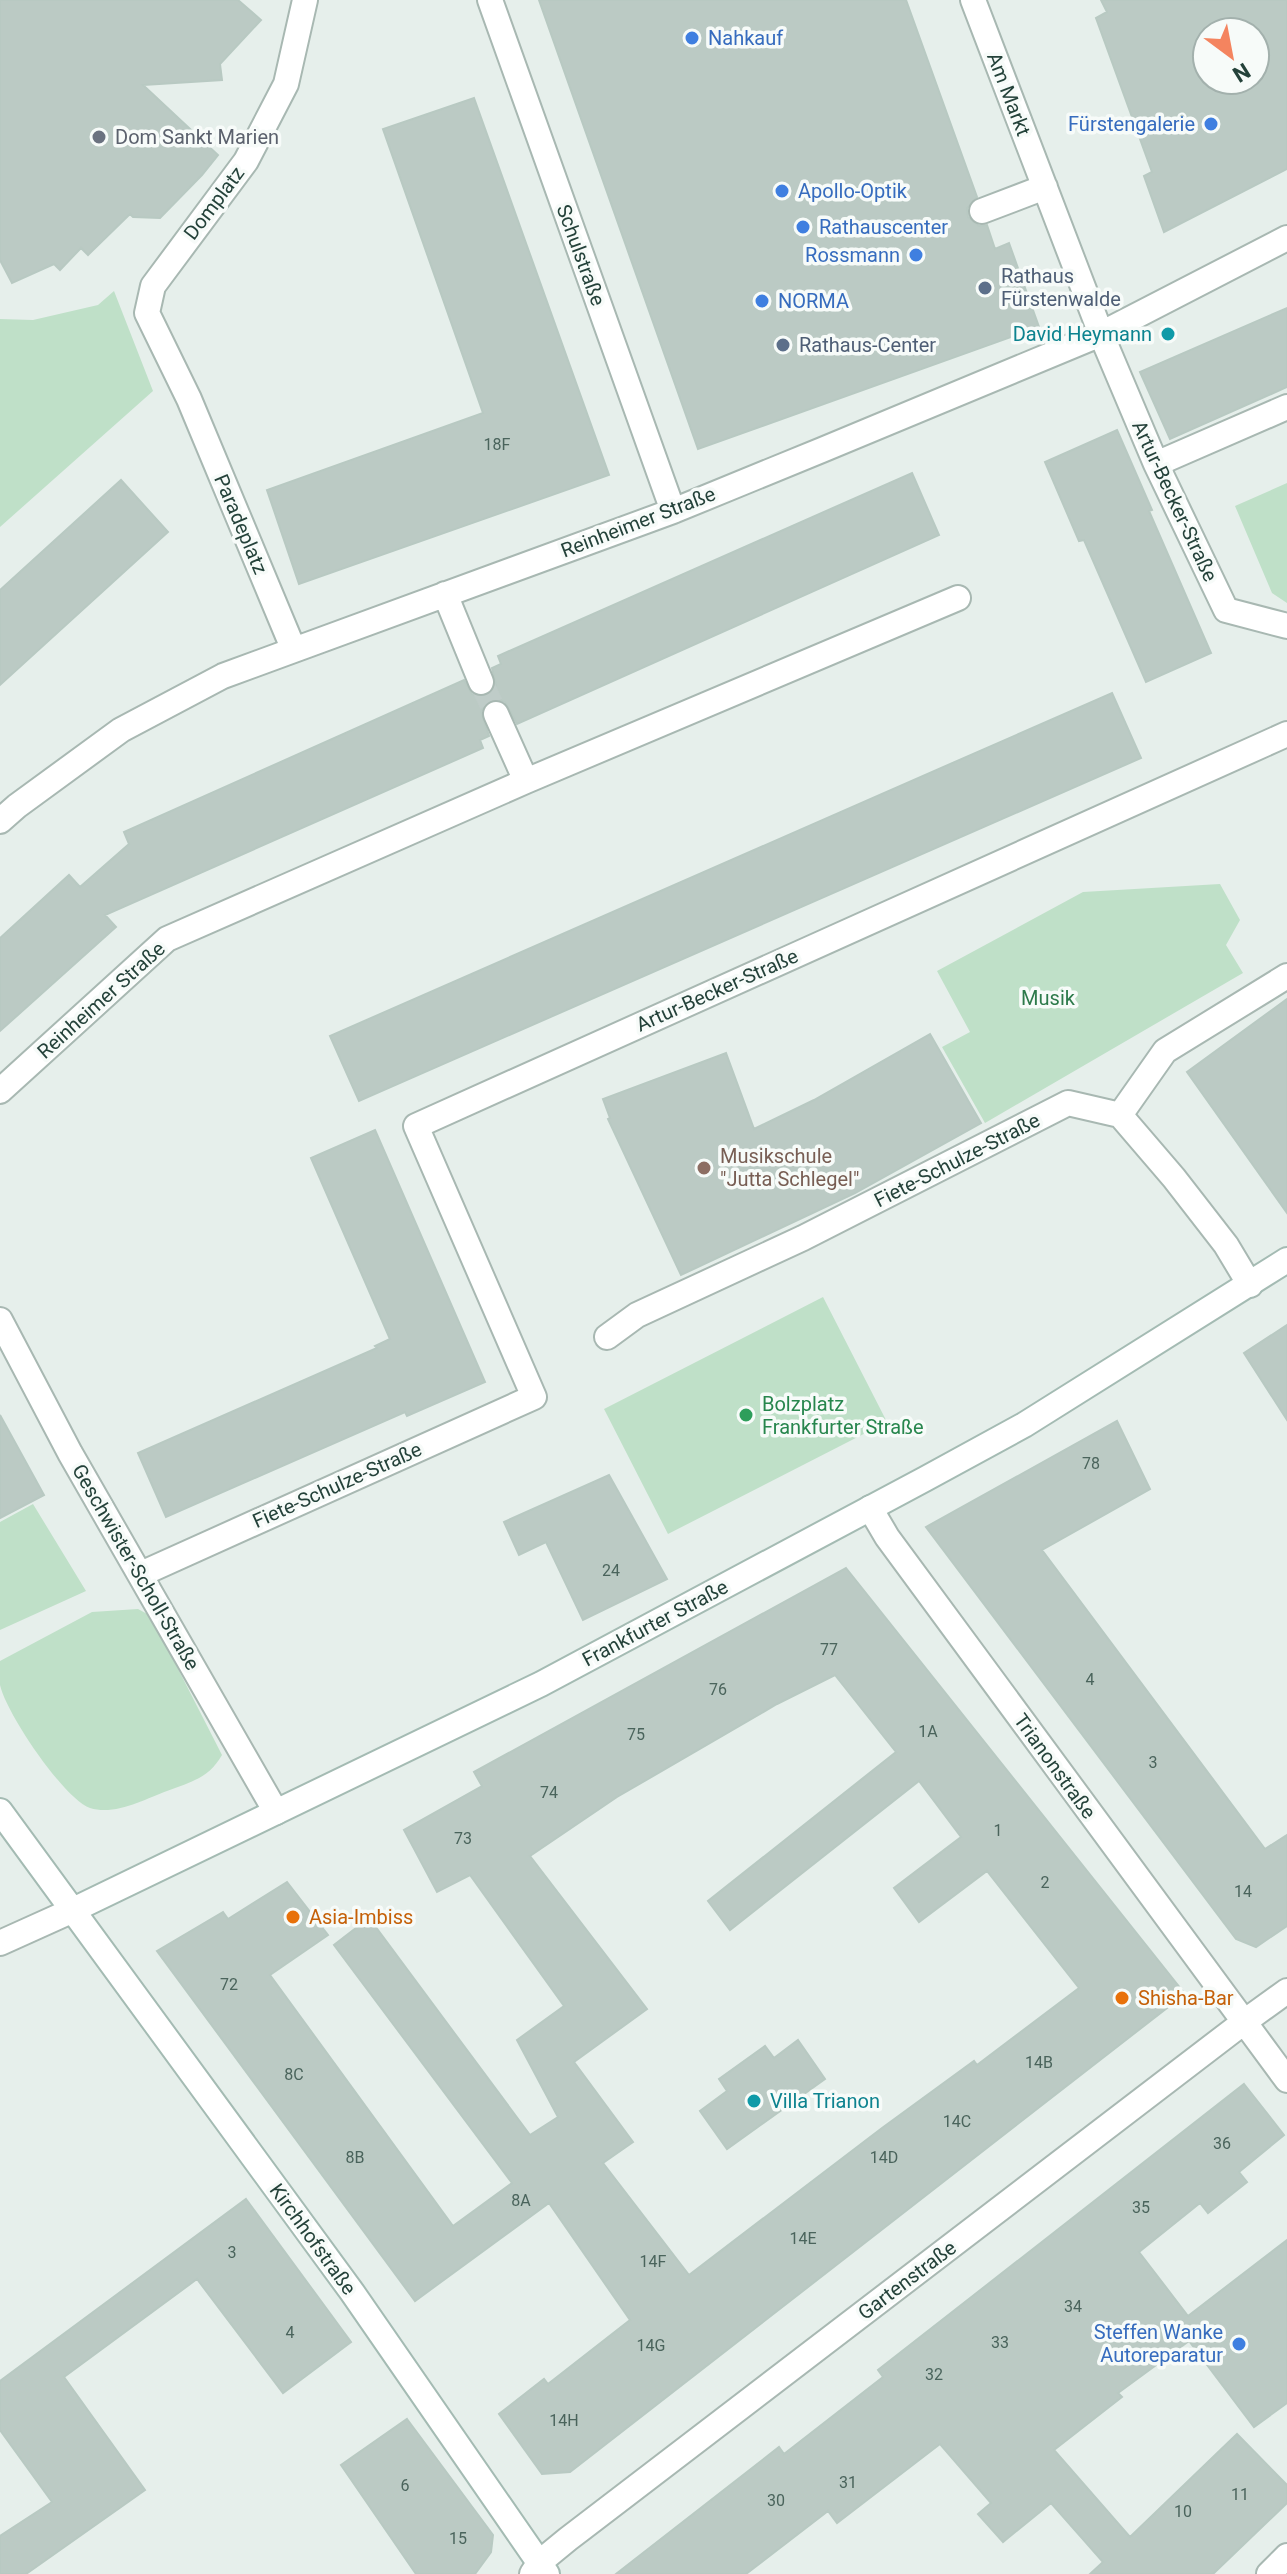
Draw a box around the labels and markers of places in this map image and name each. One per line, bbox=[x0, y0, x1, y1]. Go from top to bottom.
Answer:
place label: Nahkauf bbox=[708, 26, 783, 50]
marker: Nahkauf bbox=[683, 29, 701, 47]
place label: Fürstengalerie bbox=[1068, 112, 1195, 136]
marker: Fürstengalerie bbox=[1202, 115, 1220, 133]
place label: Dom Sankt Marien bbox=[115, 125, 279, 149]
marker: Dom Sankt Marien bbox=[90, 128, 108, 146]
place label: Apollo-Optik bbox=[798, 179, 908, 203]
marker: Apollo-Optik bbox=[773, 182, 791, 200]
place label: Rathauscenter bbox=[819, 215, 948, 239]
marker: Rathauscenter bbox=[794, 218, 812, 236]
place label: Rossmann bbox=[805, 243, 900, 267]
marker: Rossmann bbox=[907, 246, 925, 264]
place label: Rathaus Fürstenwalde bbox=[1001, 264, 1121, 311]
marker: Rathaus Fürstenwalde bbox=[976, 279, 994, 297]
place label: NORMA bbox=[778, 289, 849, 313]
marker: NORMA bbox=[753, 292, 771, 310]
place label: David Heymann bbox=[1013, 322, 1152, 346]
marker: David Heymann bbox=[1159, 325, 1177, 343]
place label: Rathaus-Center bbox=[799, 333, 936, 357]
marker: Rathaus-Center bbox=[774, 336, 792, 354]
place label: Musikschule "Jutta Schlegel" bbox=[720, 1144, 859, 1191]
marker: Musikschule "Jutta Schlegel" bbox=[695, 1159, 713, 1177]
place label: Bolzplatz Frankfurter Straße bbox=[762, 1392, 924, 1439]
marker: Bolzplatz Frankfurter Straße bbox=[737, 1406, 755, 1424]
place label: Asia-Imbiss bbox=[309, 1905, 413, 1929]
marker: Asia-Imbiss bbox=[284, 1908, 302, 1926]
place label: Shisha-Bar bbox=[1138, 1986, 1234, 2010]
marker: Shisha-Bar bbox=[1113, 1989, 1131, 2007]
place label: Villa Trianon bbox=[770, 2089, 880, 2113]
marker: Villa Trianon bbox=[745, 2092, 763, 2110]
place label: Steffen Wanke Autoreparatur bbox=[1094, 2320, 1223, 2367]
marker: Steffen Wanke Autoreparatur bbox=[1230, 2335, 1248, 2353]

